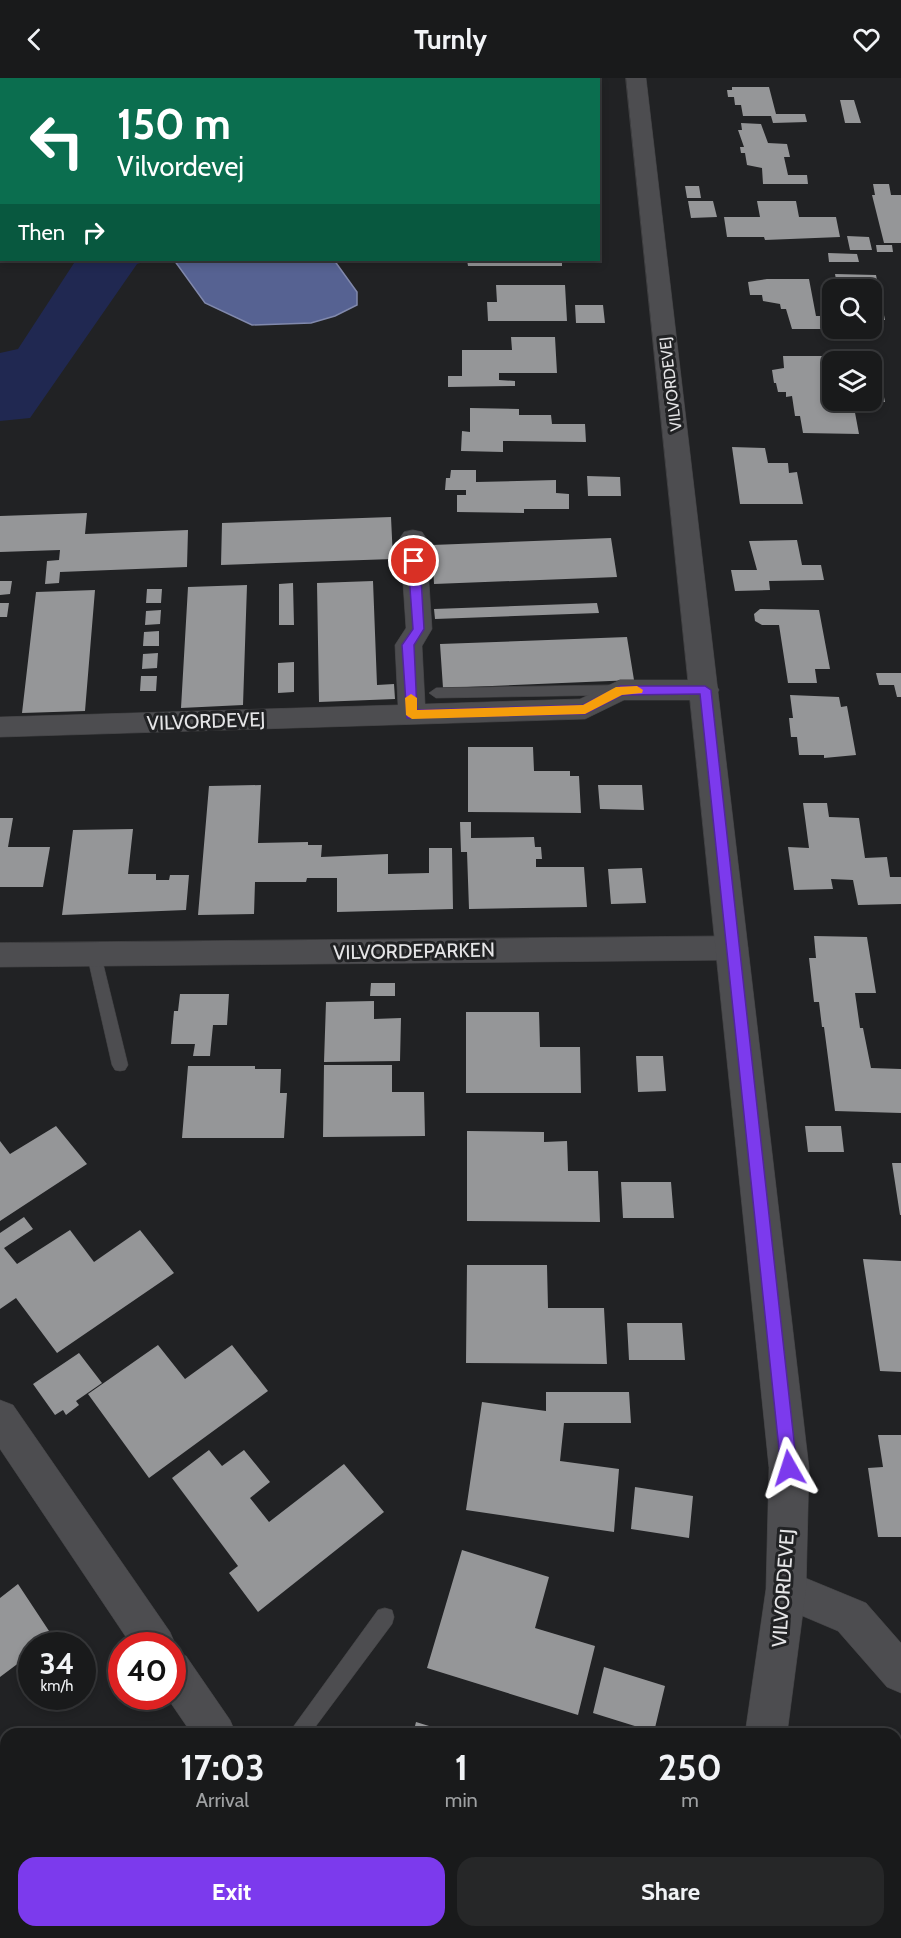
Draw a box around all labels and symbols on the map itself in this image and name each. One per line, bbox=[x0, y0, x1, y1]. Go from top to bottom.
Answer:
street label: VILVORDEVEJ bbox=[655, 336, 686, 432]
pin bbox=[388, 535, 439, 586]
street label: VILVORDEVEJ bbox=[146, 707, 266, 735]
street label: VILVORDEPARKEN bbox=[333, 938, 495, 964]
position arrow bbox=[757, 1436, 821, 1500]
street label: VILVORDEVEJ bbox=[767, 1528, 799, 1648]
speed limit sign: 40 bbox=[108, 1632, 186, 1710]

